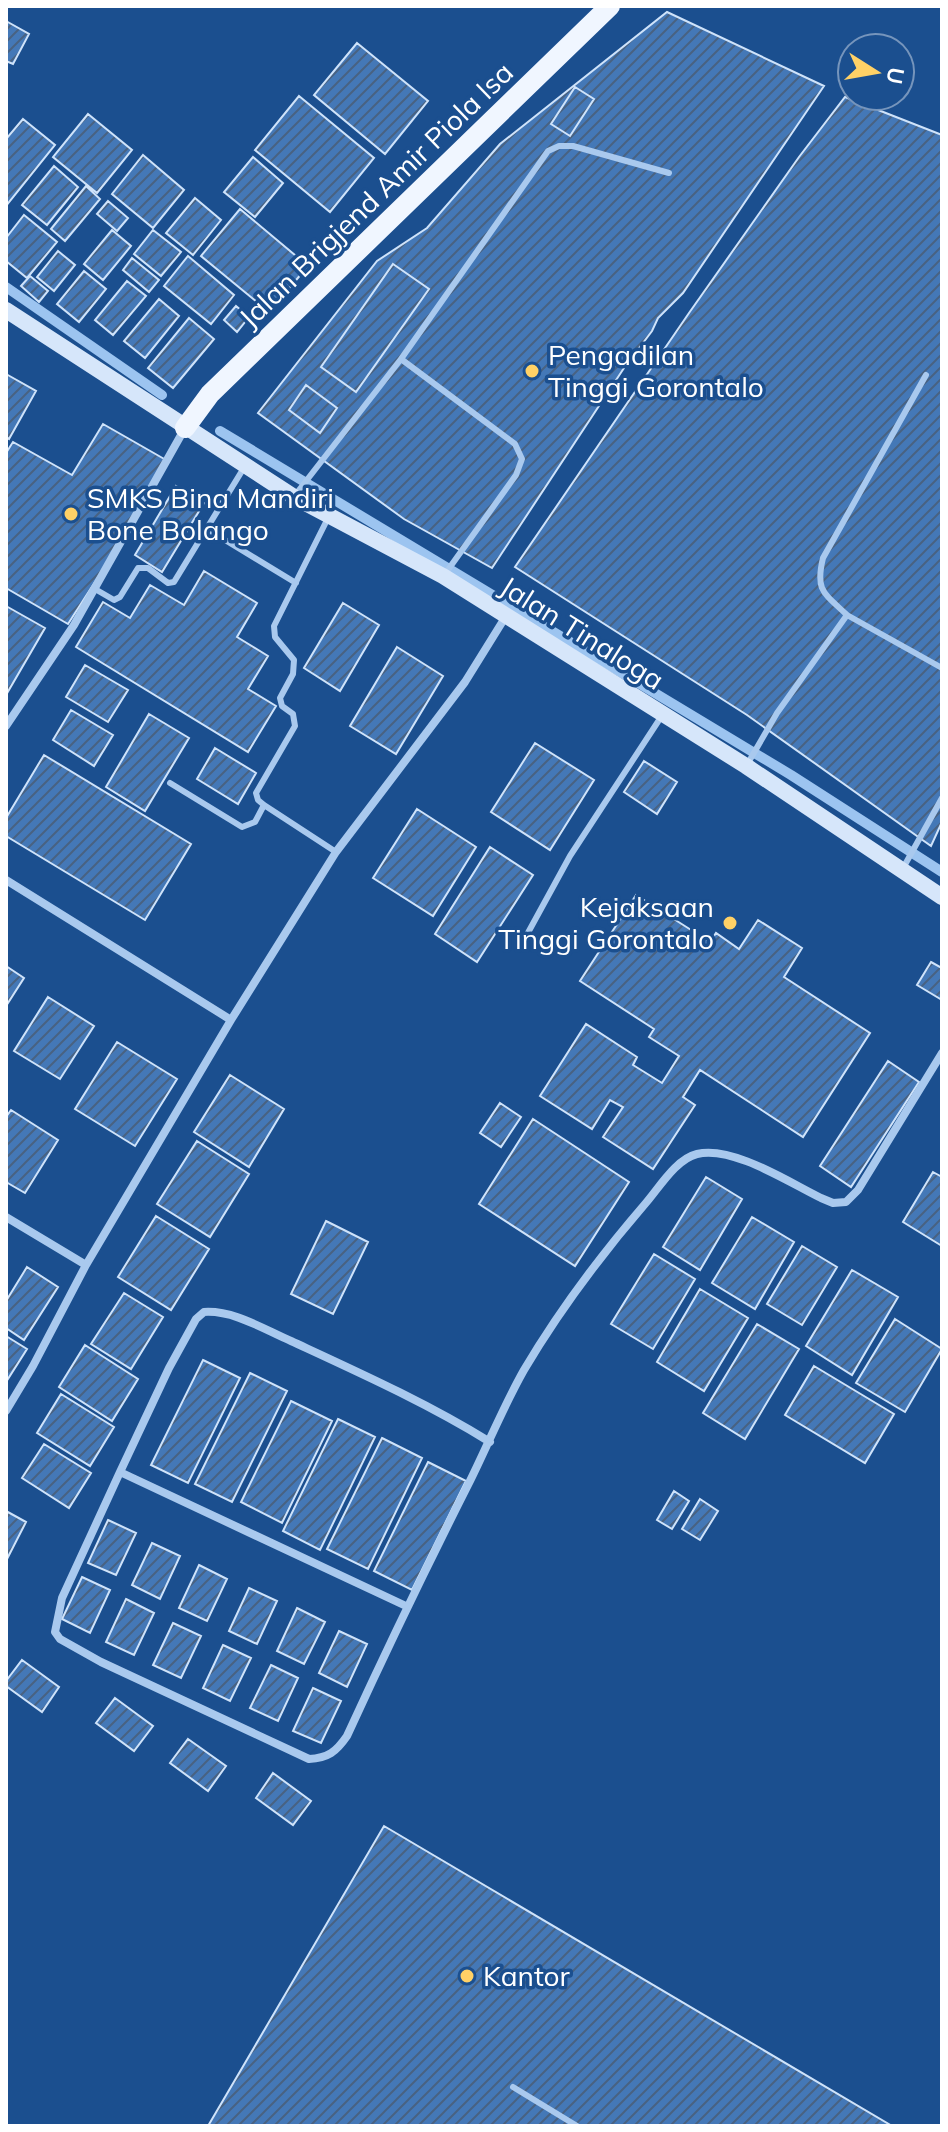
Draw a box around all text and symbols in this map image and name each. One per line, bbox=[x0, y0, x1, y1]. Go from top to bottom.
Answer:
north arrow bbox=[836, 32, 916, 112]
street label: Jalan Brigjend Amir Piola Isa bbox=[231, 54, 520, 335]
text: U bbox=[880, 65, 911, 86]
place label: Pengadilan Tinggi Gorontalo bbox=[548, 337, 764, 404]
marker: Pengadilan Tinggi Gorontalo bbox=[523, 362, 541, 380]
place label: SMKS Bina Mandiri Bone Bolango bbox=[87, 480, 334, 547]
marker: SMKS Bina Mandiri Bone Bolango bbox=[62, 505, 80, 523]
street label: Jalan Tinaloga bbox=[494, 568, 671, 697]
place label: Kejaksaan Tinggi Gorontalo bbox=[498, 889, 714, 956]
marker: Kejaksaan Tinggi Gorontalo bbox=[721, 914, 739, 932]
place label: Kantor bbox=[483, 1958, 571, 1993]
marker: Kantor bbox=[458, 1967, 476, 1985]

